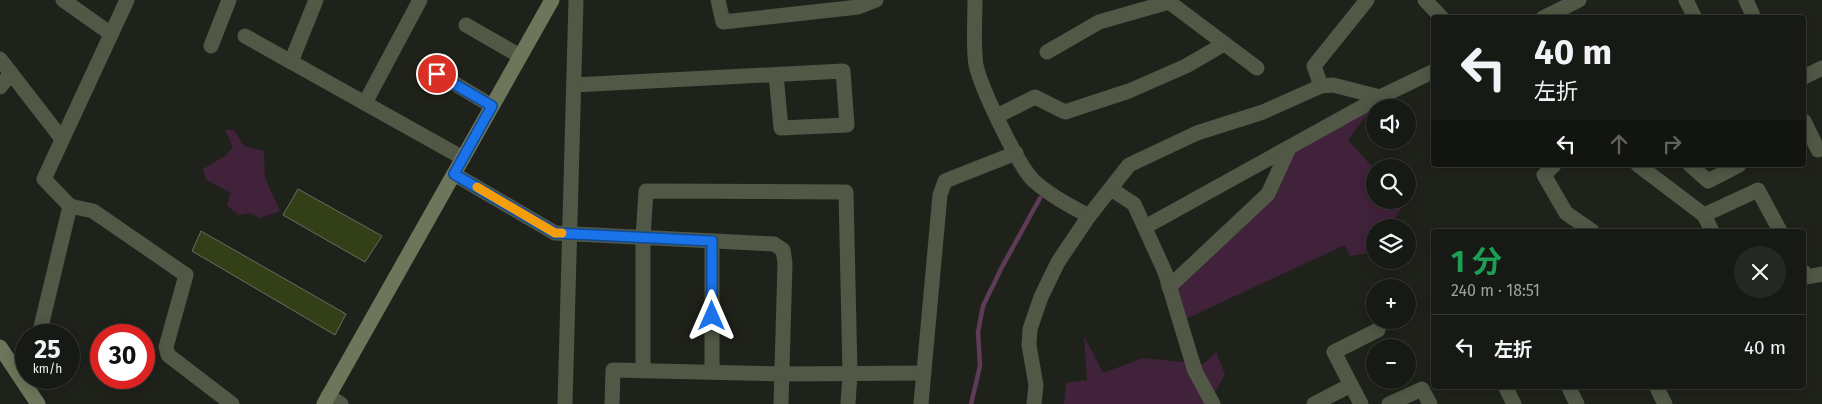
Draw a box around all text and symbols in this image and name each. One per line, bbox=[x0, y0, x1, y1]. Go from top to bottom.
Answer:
text: 40 m bbox=[1534, 31, 1612, 73]
icon: left bbox=[1451, 35, 1516, 100]
pin bbox=[416, 53, 458, 95]
icon: arrive bbox=[423, 60, 451, 88]
text: 左折 bbox=[1534, 78, 1578, 105]
map controls bbox=[1366, 99, 1416, 389]
button: sound bbox=[1366, 99, 1416, 149]
icon: left bbox=[1552, 130, 1580, 158]
icon: ahead bbox=[1605, 130, 1633, 158]
icon: right bbox=[1658, 130, 1686, 158]
button: search bbox=[1366, 159, 1416, 209]
button: layers bbox=[1366, 219, 1416, 269]
text: 1 分 bbox=[1451, 244, 1502, 280]
button: close bbox=[1734, 246, 1786, 298]
button: + bbox=[1366, 279, 1416, 329]
text: 240 m · 18:51 bbox=[1451, 281, 1540, 300]
position arrow bbox=[685, 289, 737, 341]
speed limit sign: 30 bbox=[90, 324, 155, 389]
icon: left bbox=[1451, 333, 1479, 361]
text: 25 bbox=[34, 335, 61, 365]
text: 40 m bbox=[1744, 336, 1786, 359]
text: 左折 bbox=[1494, 338, 1532, 361]
button: − bbox=[1366, 339, 1416, 389]
text: km/h bbox=[33, 362, 62, 376]

